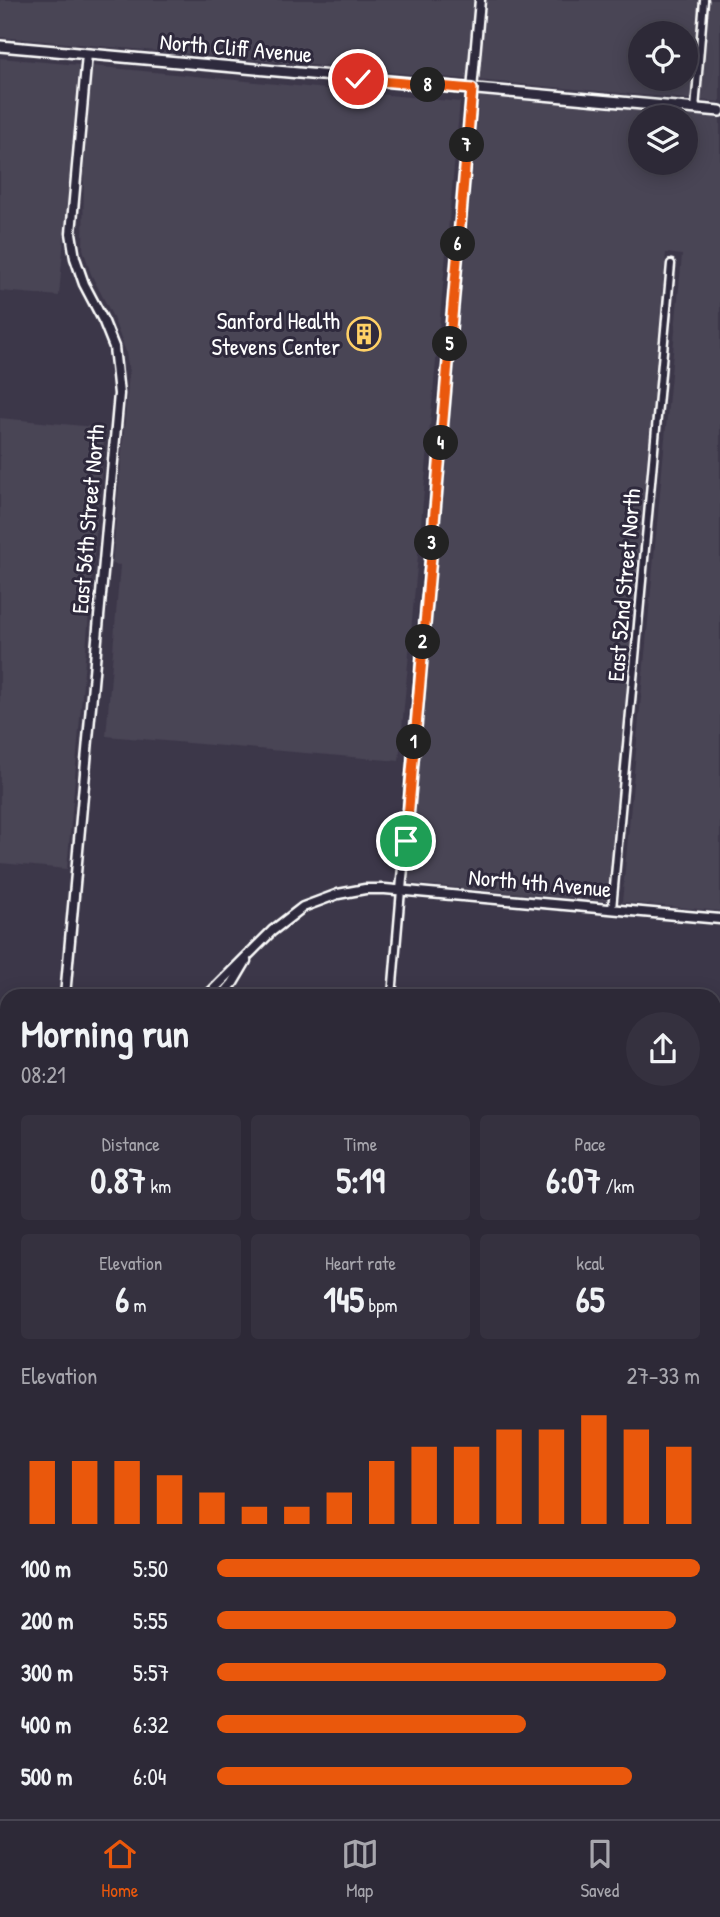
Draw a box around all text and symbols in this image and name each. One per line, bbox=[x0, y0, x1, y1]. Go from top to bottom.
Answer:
map controls bbox=[628, 21, 698, 175]
button: locate bbox=[628, 21, 698, 91]
street label: North Cliff Avenue bbox=[159, 25, 314, 70]
pin bbox=[328, 49, 388, 109]
icon: check bbox=[339, 60, 377, 98]
pin: 8 bbox=[410, 68, 446, 102]
text: 8 bbox=[423, 71, 432, 97]
button: layers bbox=[628, 105, 698, 175]
pin: 7 bbox=[449, 128, 484, 162]
text: 7 bbox=[462, 131, 471, 157]
pin: 6 bbox=[440, 226, 476, 262]
text: 6 bbox=[454, 230, 461, 256]
place label: Sanford Health Stevens Center bbox=[211, 305, 340, 362]
building icon: Sanford Health Stevens Center bbox=[345, 315, 383, 353]
pin: 5 bbox=[433, 326, 468, 362]
text: 5 bbox=[445, 330, 454, 356]
street label: East 56th Street North bbox=[64, 423, 111, 615]
pin: 4 bbox=[424, 426, 458, 460]
text: 4 bbox=[437, 429, 444, 455]
street label: East 52nd Street North bbox=[600, 487, 647, 683]
pin: 3 bbox=[414, 526, 450, 560]
text: 3 bbox=[427, 529, 436, 555]
pin: 2 bbox=[406, 624, 440, 660]
text: 2 bbox=[418, 628, 427, 654]
pin: 1 bbox=[396, 724, 432, 760]
text: 1 bbox=[410, 728, 417, 754]
pin bbox=[376, 811, 436, 871]
icon: arrive bbox=[387, 822, 425, 860]
street label: North 4th Avenue bbox=[467, 861, 613, 904]
text: Morning run bbox=[21, 1007, 189, 1059]
button: share bbox=[626, 1012, 700, 1086]
text: 08:21 bbox=[21, 1059, 66, 1090]
text: Distance bbox=[102, 1131, 160, 1157]
text: Time bbox=[344, 1131, 377, 1157]
text: Pace bbox=[574, 1131, 606, 1157]
text: 0.87 bbox=[90, 1157, 146, 1204]
text: 5:19 bbox=[336, 1157, 385, 1204]
text: 6:07 bbox=[546, 1157, 601, 1204]
text: km bbox=[146, 1173, 171, 1199]
text: /km bbox=[601, 1173, 634, 1199]
text: Elevation bbox=[99, 1250, 162, 1276]
text: Heart rate bbox=[325, 1250, 396, 1276]
text: kcal bbox=[576, 1250, 604, 1276]
text: 6 bbox=[115, 1276, 129, 1323]
text: 145 bbox=[324, 1276, 364, 1323]
text: 65 bbox=[576, 1276, 605, 1323]
text: m bbox=[129, 1292, 146, 1318]
text: bpm bbox=[364, 1292, 397, 1318]
text: Elevation bbox=[21, 1360, 97, 1391]
text: 27–33 m bbox=[627, 1360, 700, 1391]
text: 100 m bbox=[21, 1553, 71, 1584]
text: 5:50 bbox=[133, 1553, 168, 1584]
text: 200 m bbox=[21, 1605, 73, 1636]
text: 5:55 bbox=[133, 1605, 168, 1636]
text: 300 m bbox=[21, 1657, 73, 1688]
text: 5:57 bbox=[133, 1657, 169, 1688]
text: 400 m bbox=[21, 1709, 71, 1740]
text: 6:32 bbox=[133, 1709, 169, 1740]
text: 500 m bbox=[21, 1761, 72, 1792]
text: 6:04 bbox=[133, 1761, 166, 1792]
tab: Home bbox=[101, 1835, 139, 1903]
tab: Map bbox=[341, 1835, 379, 1903]
tab: Saved bbox=[580, 1835, 619, 1903]

